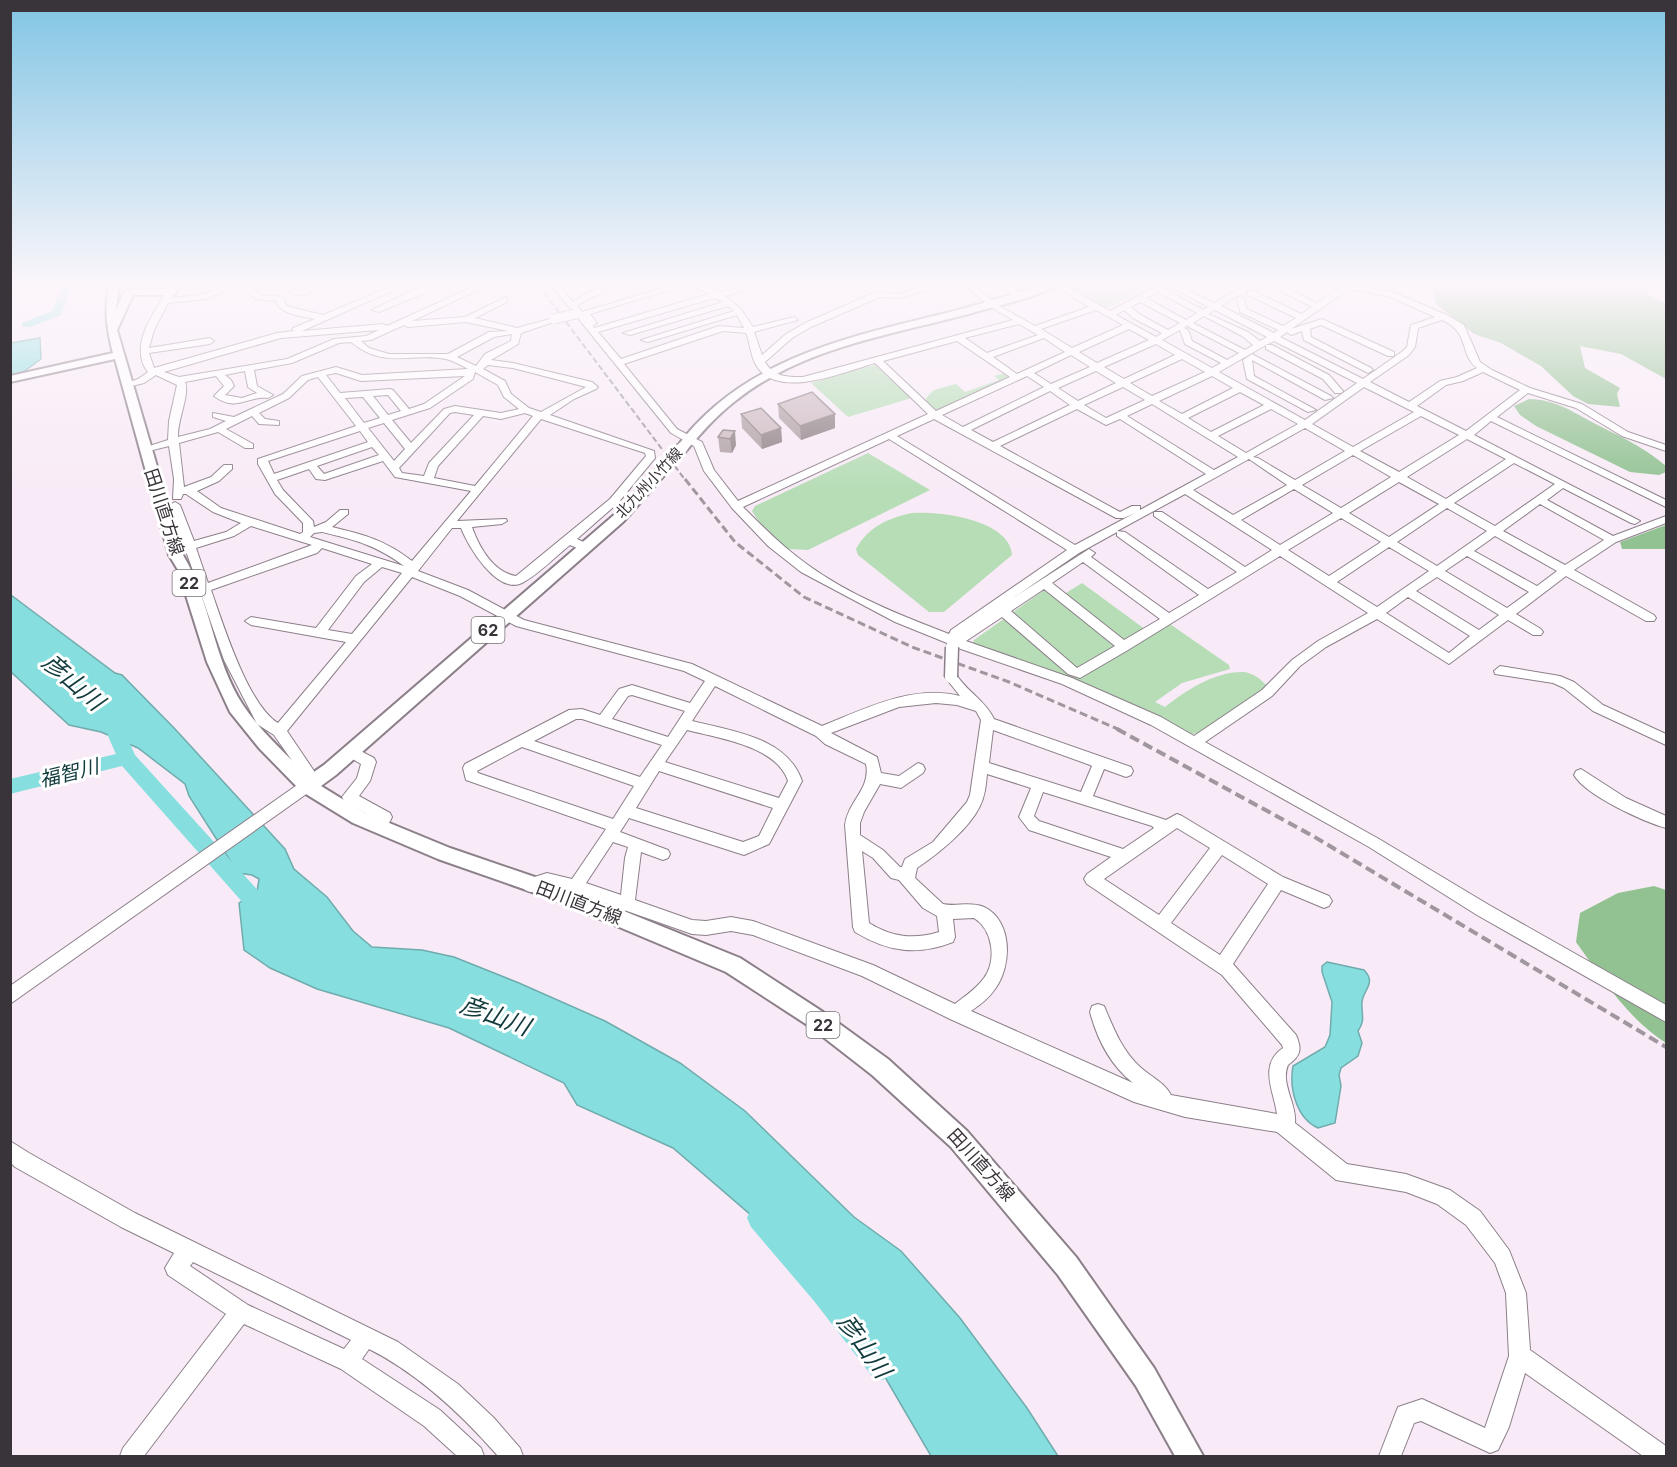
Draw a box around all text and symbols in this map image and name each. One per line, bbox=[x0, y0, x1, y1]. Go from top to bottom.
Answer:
street label: 北九州小竹線 bbox=[611, 443, 686, 522]
street label: 田川直方線 bbox=[141, 466, 188, 558]
road number: 22 bbox=[172, 570, 206, 596]
road number: 62 bbox=[472, 617, 504, 643]
water label: 彦山川 bbox=[37, 647, 112, 718]
water label: 福智川 bbox=[37, 754, 103, 792]
street label: 田川直方線 bbox=[533, 877, 625, 928]
water label: 彦山川 bbox=[456, 990, 537, 1042]
road number: 22 bbox=[806, 1012, 840, 1038]
street label: 田川直方線 bbox=[943, 1124, 1019, 1205]
water label: 彦山川 bbox=[832, 1308, 899, 1386]

